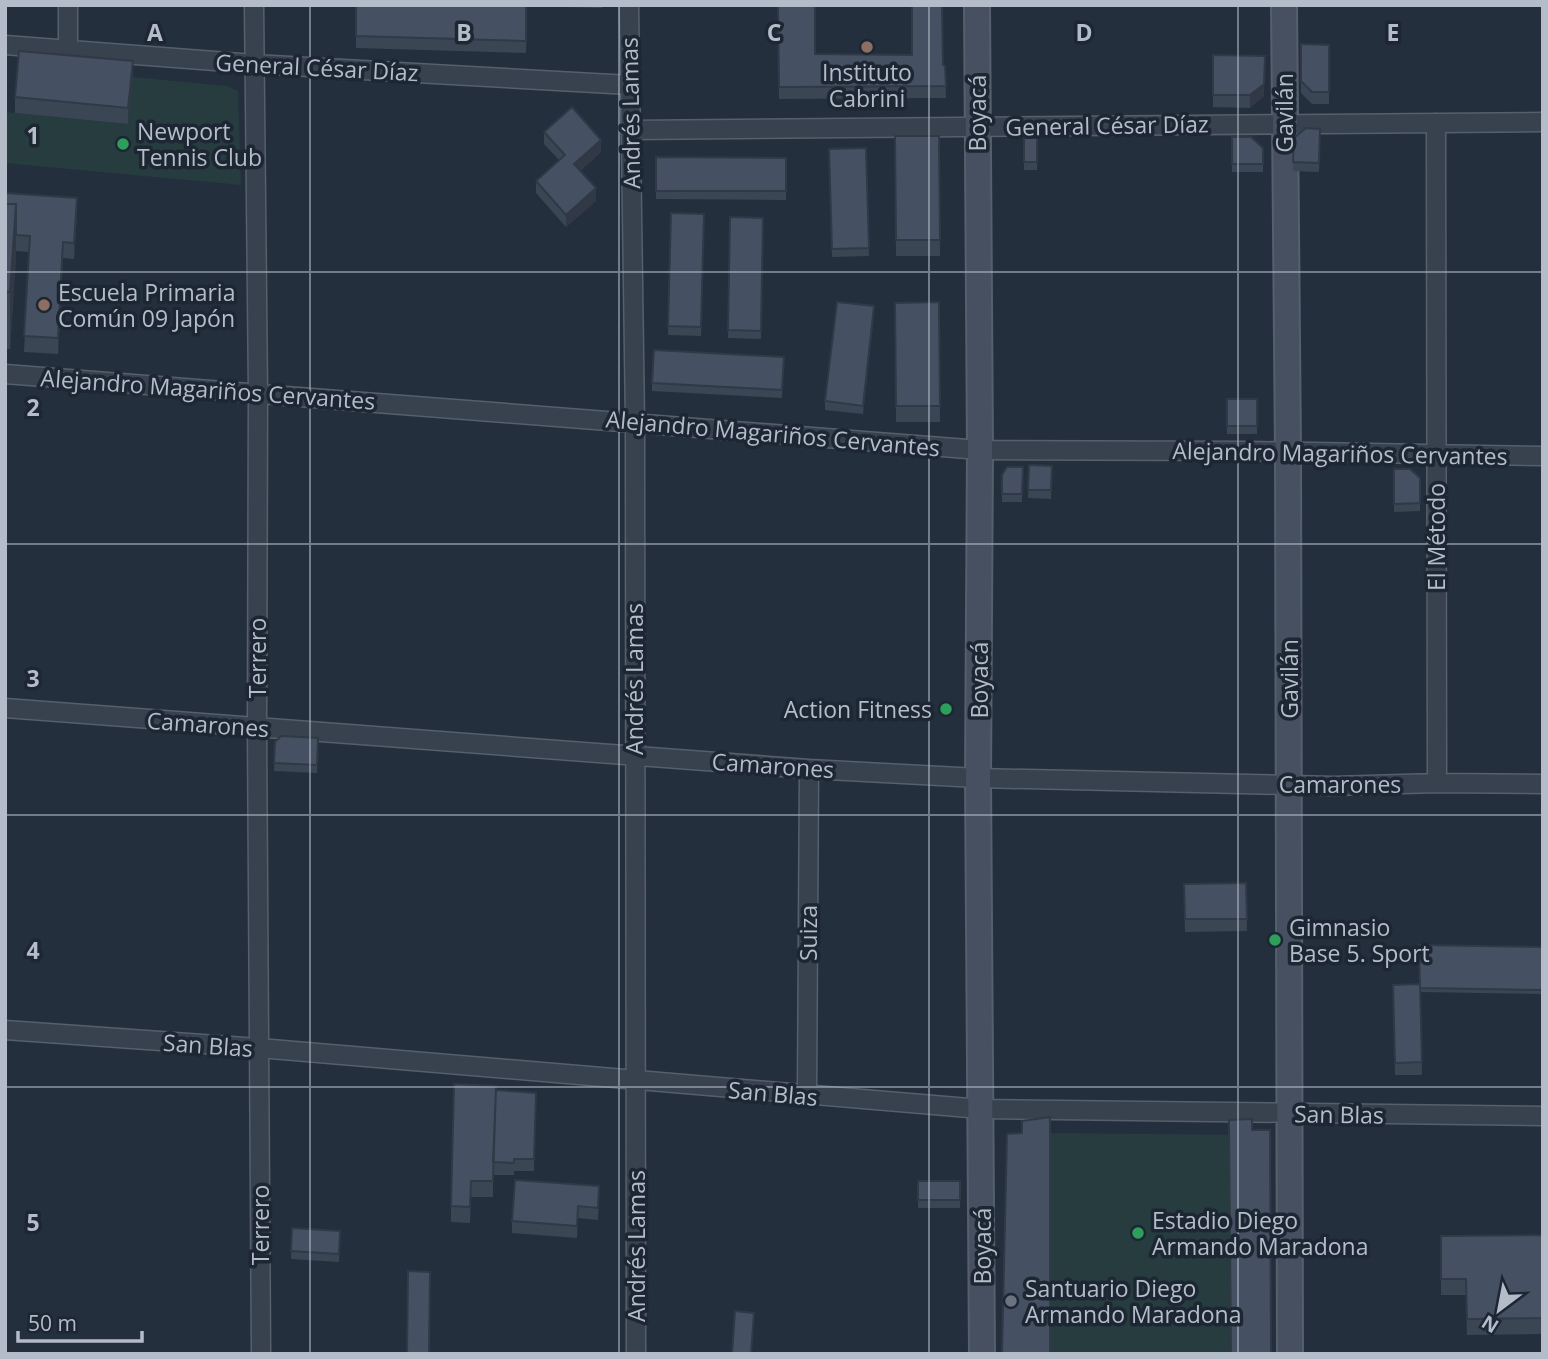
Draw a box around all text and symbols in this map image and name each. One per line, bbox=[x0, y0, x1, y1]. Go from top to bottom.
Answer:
text: A bbox=[147, 16, 163, 48]
text: B bbox=[456, 16, 472, 48]
text: C bbox=[767, 16, 781, 48]
text: D bbox=[1075, 16, 1093, 48]
text: E bbox=[1387, 16, 1399, 48]
street label: Andrés Lamas bbox=[613, 37, 647, 189]
marker: Instituto Cabrini bbox=[859, 39, 875, 55]
street label: General César Díaz bbox=[215, 46, 419, 88]
place label: Instituto Cabrini bbox=[822, 56, 912, 114]
street label: Gavilán bbox=[1268, 73, 1300, 153]
street label: Boyacá bbox=[961, 75, 993, 151]
street label: General César Díaz bbox=[1005, 107, 1209, 143]
place label: Newport Tennis Club bbox=[137, 115, 262, 173]
text: 1 bbox=[26, 119, 40, 151]
marker: Newport Tennis Club bbox=[115, 136, 131, 152]
place label: Escuela Primaria Común 09 Japón bbox=[58, 276, 235, 334]
marker: Escuela Primaria Común 09 Japón bbox=[36, 297, 52, 313]
street label: Alejandro Magariños Cervantes bbox=[40, 361, 376, 417]
text: 2 bbox=[26, 391, 40, 423]
street label: Alejandro Magariños Cervantes bbox=[605, 402, 941, 464]
street label: Alejandro Magariños Cervantes bbox=[1172, 434, 1508, 472]
street label: El Método bbox=[1420, 483, 1452, 591]
street label: Andrés Lamas bbox=[618, 603, 650, 755]
street label: Terrero bbox=[241, 618, 273, 698]
street label: Gavilán bbox=[1273, 639, 1305, 719]
street label: Boyacá bbox=[963, 642, 995, 718]
text: 3 bbox=[26, 662, 40, 694]
place label: Action Fitness bbox=[784, 693, 932, 725]
marker: Action Fitness bbox=[938, 701, 954, 717]
street label: Camarones bbox=[146, 704, 270, 744]
street label: Camarones bbox=[711, 745, 835, 785]
street label: Camarones bbox=[1279, 768, 1401, 800]
street label: Suiza bbox=[792, 905, 824, 961]
place label: Gimnasio Base 5. Sport bbox=[1289, 911, 1430, 969]
marker: Gimnasio Base 5. Sport bbox=[1267, 932, 1283, 948]
text: 4 bbox=[26, 934, 40, 966]
street label: San Blas bbox=[162, 1026, 254, 1064]
street label: San Blas bbox=[727, 1073, 819, 1113]
street label: San Blas bbox=[1294, 1097, 1384, 1131]
street label: Andrés Lamas bbox=[620, 1170, 652, 1322]
street label: Terrero bbox=[244, 1185, 276, 1265]
place label: Estadio Diego Armando Maradona bbox=[1152, 1204, 1368, 1262]
text: 5 bbox=[26, 1206, 40, 1238]
street label: Boyacá bbox=[966, 1208, 998, 1284]
marker: Estadio Diego Armando Maradona bbox=[1130, 1225, 1146, 1241]
place label: Santuario Diego Armando Maradona bbox=[1025, 1272, 1241, 1330]
north arrow bbox=[1464, 1275, 1534, 1345]
marker: Santuario Diego Armando Maradona bbox=[1003, 1293, 1019, 1309]
scale bar bbox=[18, 1300, 142, 1344]
text: 50 m bbox=[28, 1309, 77, 1337]
text: N bbox=[1477, 1309, 1503, 1340]

